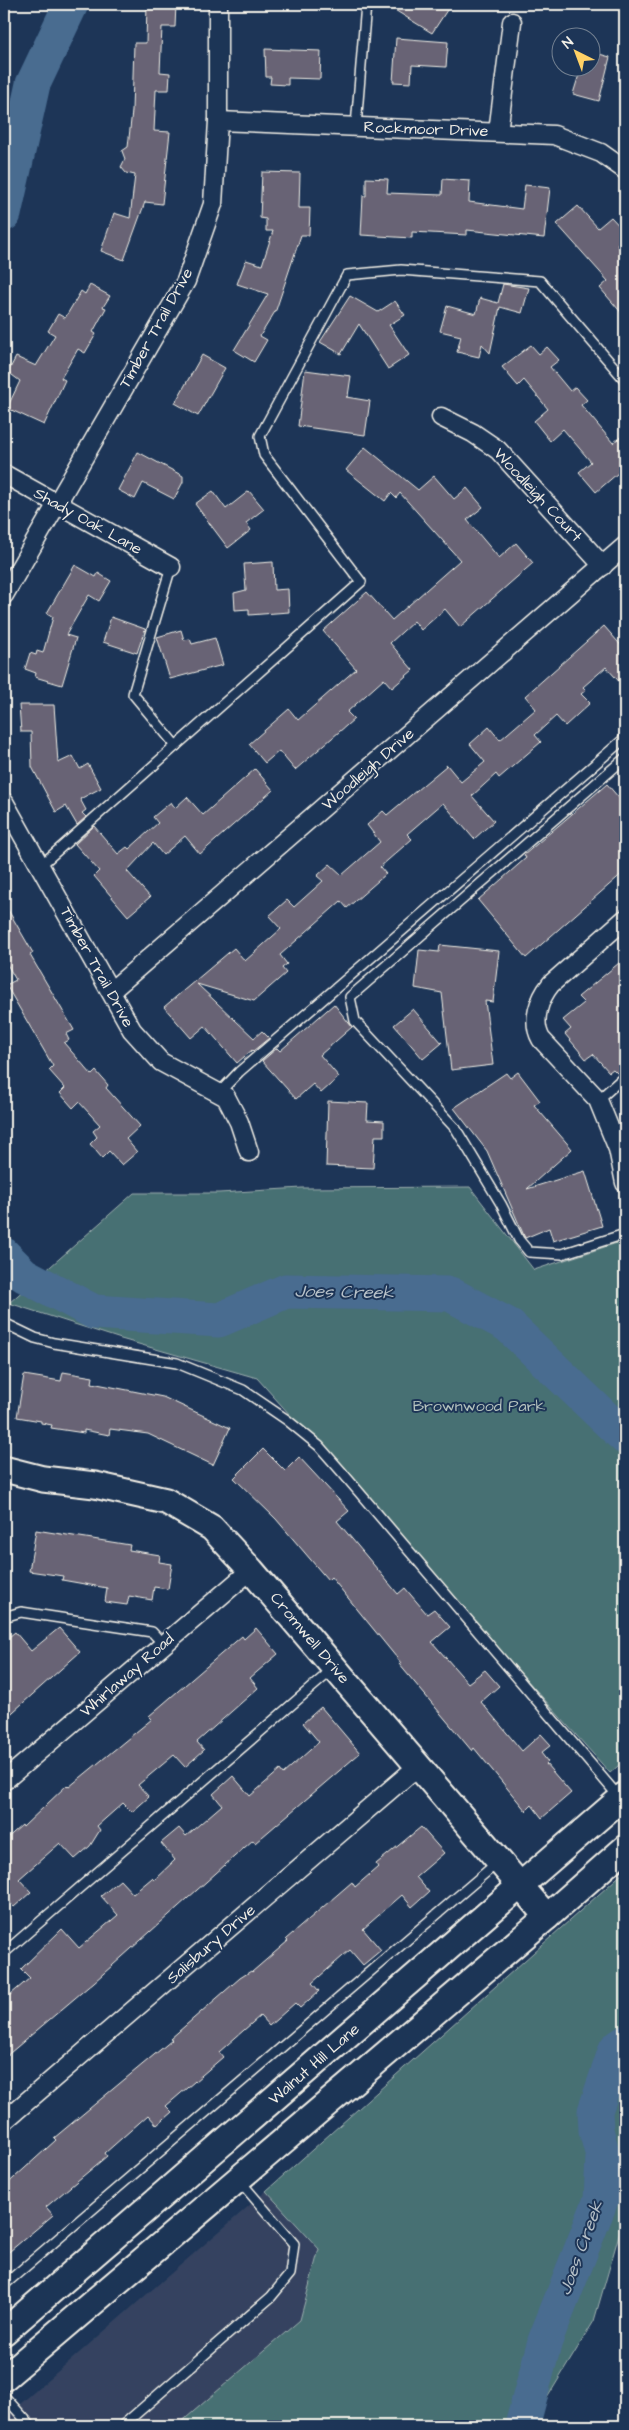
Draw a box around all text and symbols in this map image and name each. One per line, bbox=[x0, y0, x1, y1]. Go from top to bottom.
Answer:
north arrow bbox=[552, 28, 602, 78]
text: N bbox=[558, 33, 578, 53]
street label: Rockmoor Drive bbox=[363, 116, 489, 142]
street label: Timber Trail Drive bbox=[114, 264, 198, 392]
street label: Woodleigh Court bbox=[488, 443, 588, 548]
street label: Shady Oak Lane bbox=[29, 482, 146, 561]
street label: Woodleigh Drive bbox=[317, 722, 420, 816]
street label: Timber Trail Drive bbox=[55, 903, 139, 1031]
water label: Joes Creek bbox=[294, 1279, 395, 1305]
park label: Brownwood Park bbox=[413, 1395, 546, 1417]
street label: Cromwell Drive bbox=[265, 1588, 355, 1689]
street label: Whirlaway Road bbox=[75, 1628, 179, 1723]
street label: Salisbury Drive bbox=[162, 1899, 261, 1989]
street label: Walnut Hill Lane bbox=[264, 2018, 365, 2110]
water label: Joes Creek bbox=[552, 2196, 610, 2299]

